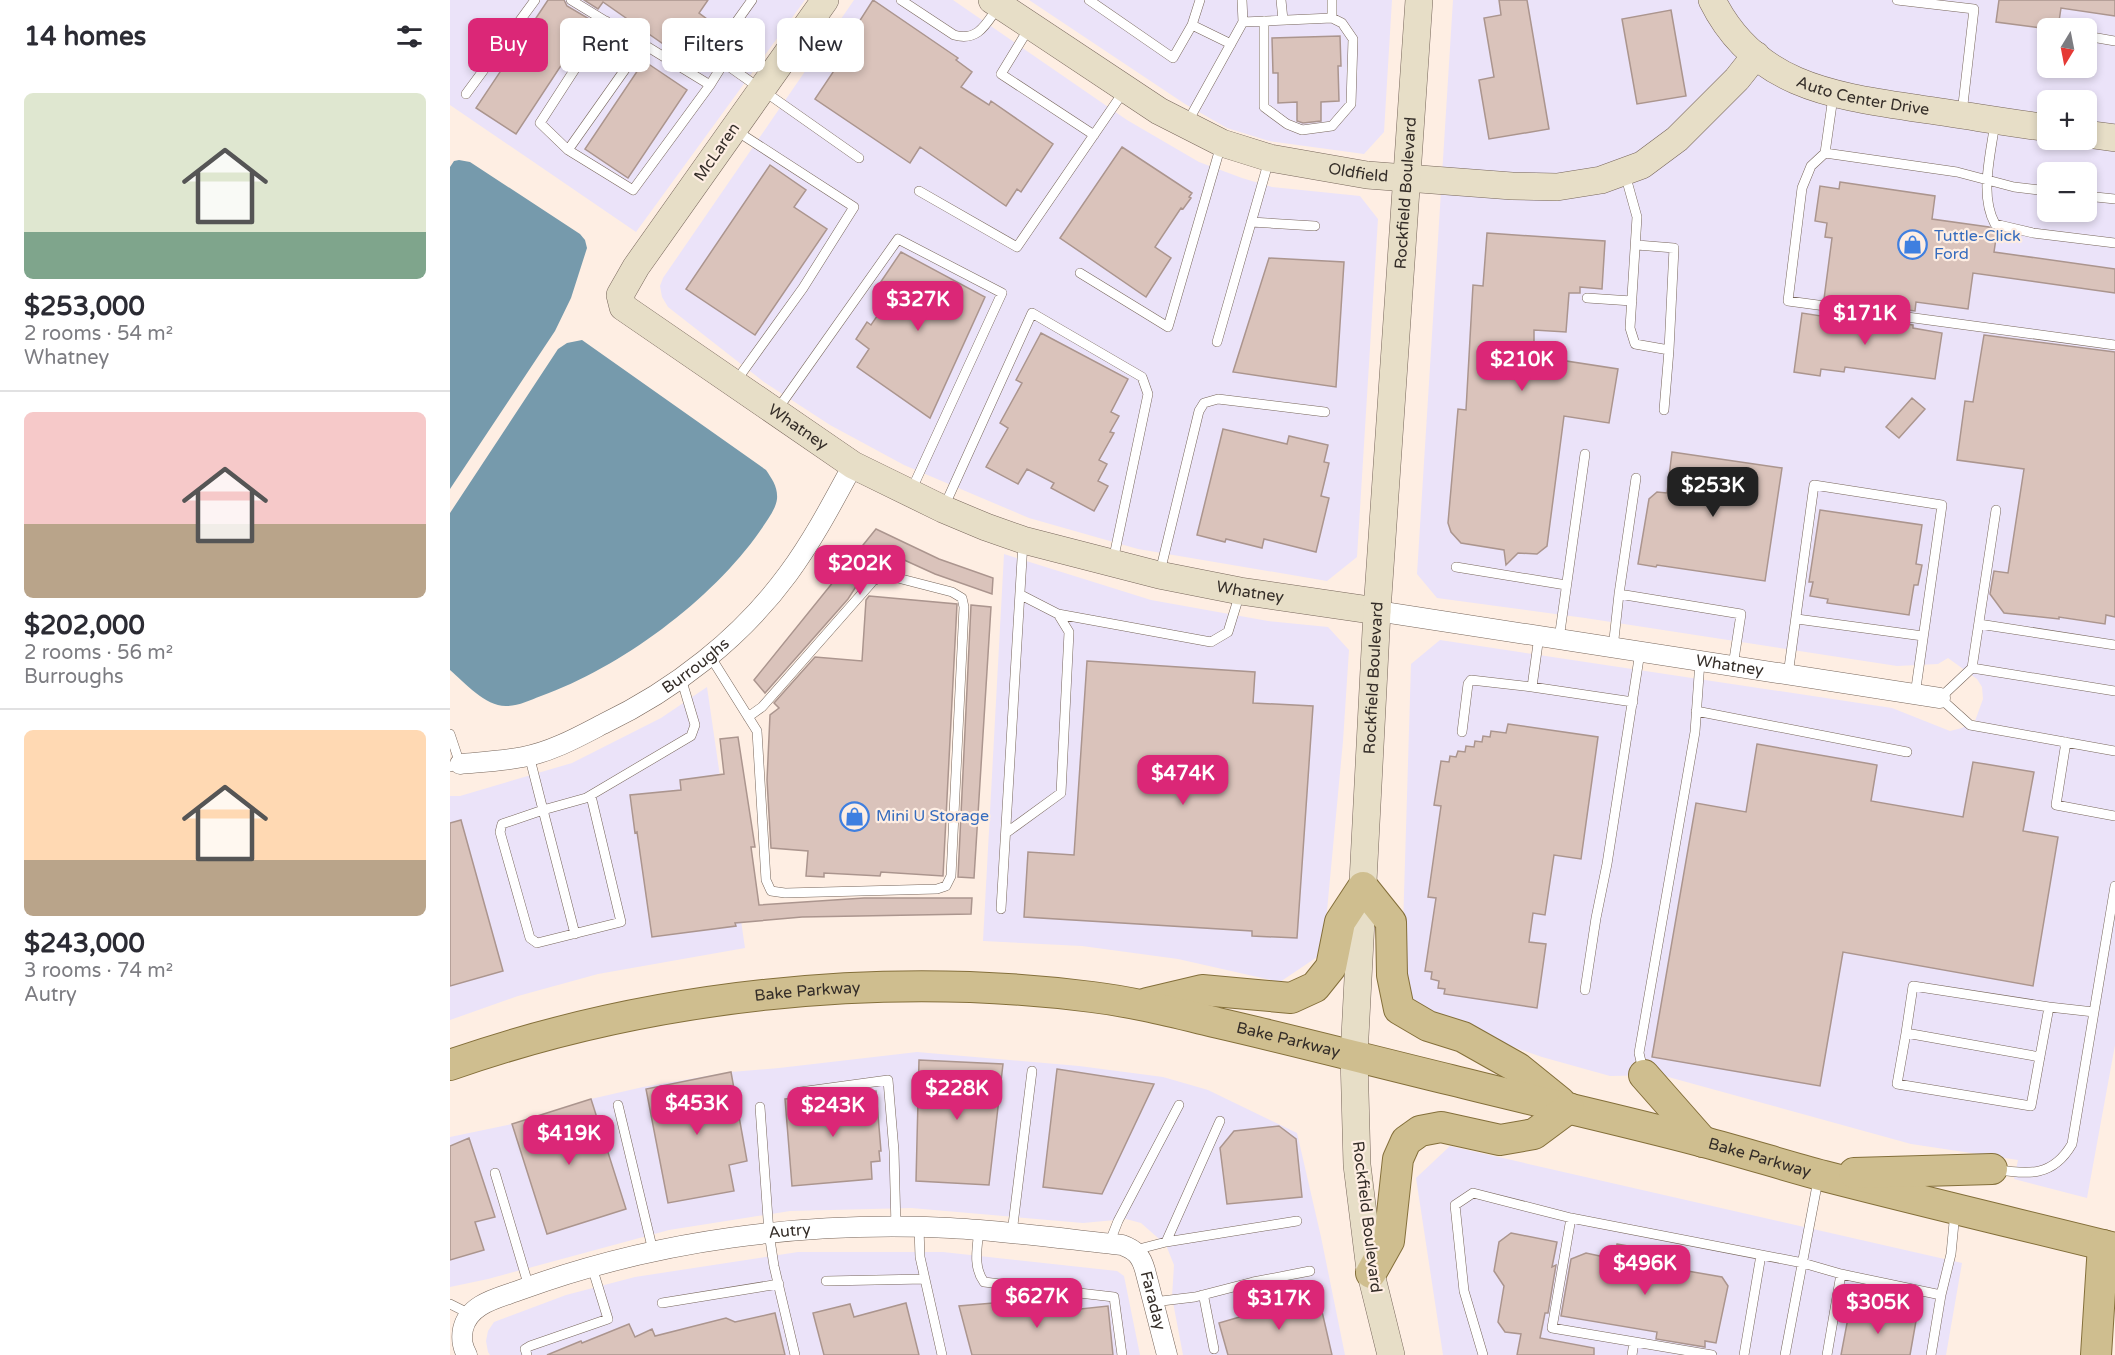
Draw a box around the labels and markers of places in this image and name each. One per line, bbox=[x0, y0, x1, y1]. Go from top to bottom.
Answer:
place label: Tuttle-Click Ford bbox=[1934, 226, 2021, 264]
shop icon: Tuttle-Click Ford bbox=[1897, 229, 1929, 261]
pin: $327K bbox=[876, 281, 960, 332]
pin: $171K bbox=[1823, 295, 1907, 346]
pin: $210K bbox=[1480, 341, 1564, 392]
pin: $253K bbox=[1671, 467, 1755, 518]
pin: $202K bbox=[818, 545, 902, 596]
pin: $474K bbox=[1141, 755, 1225, 806]
shop icon: Mini U Storage bbox=[839, 800, 871, 832]
place label: Mini U Storage bbox=[876, 806, 989, 826]
pin: $228K bbox=[915, 1070, 999, 1121]
pin: $453K bbox=[655, 1085, 739, 1136]
pin: $243K bbox=[791, 1087, 875, 1138]
pin: $419K bbox=[527, 1115, 611, 1166]
pin: $496K bbox=[1603, 1245, 1687, 1296]
pin: $627K bbox=[995, 1278, 1079, 1329]
pin: $317K bbox=[1237, 1280, 1321, 1331]
pin: $305K bbox=[1836, 1284, 1920, 1335]

